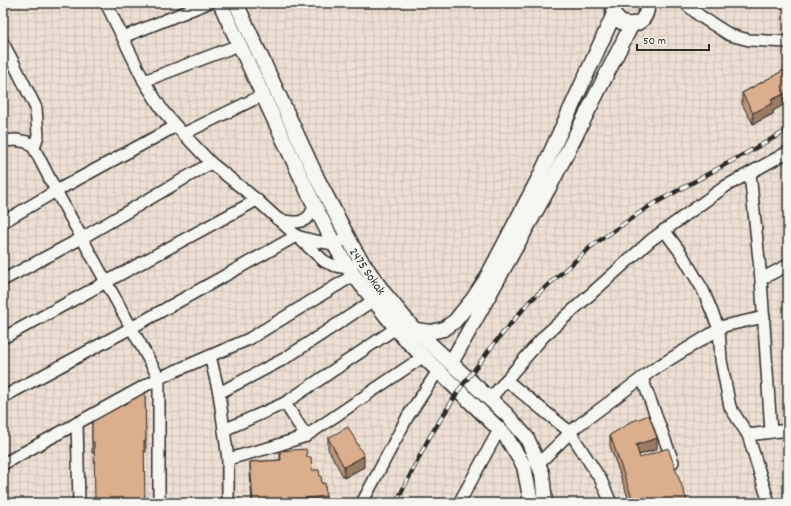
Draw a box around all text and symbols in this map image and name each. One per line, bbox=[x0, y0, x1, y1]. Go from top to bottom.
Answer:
scale bar bbox=[637, 26, 709, 52]
text: 50 m bbox=[643, 33, 666, 50]
street label: 2475 Sokak bbox=[343, 245, 389, 300]

